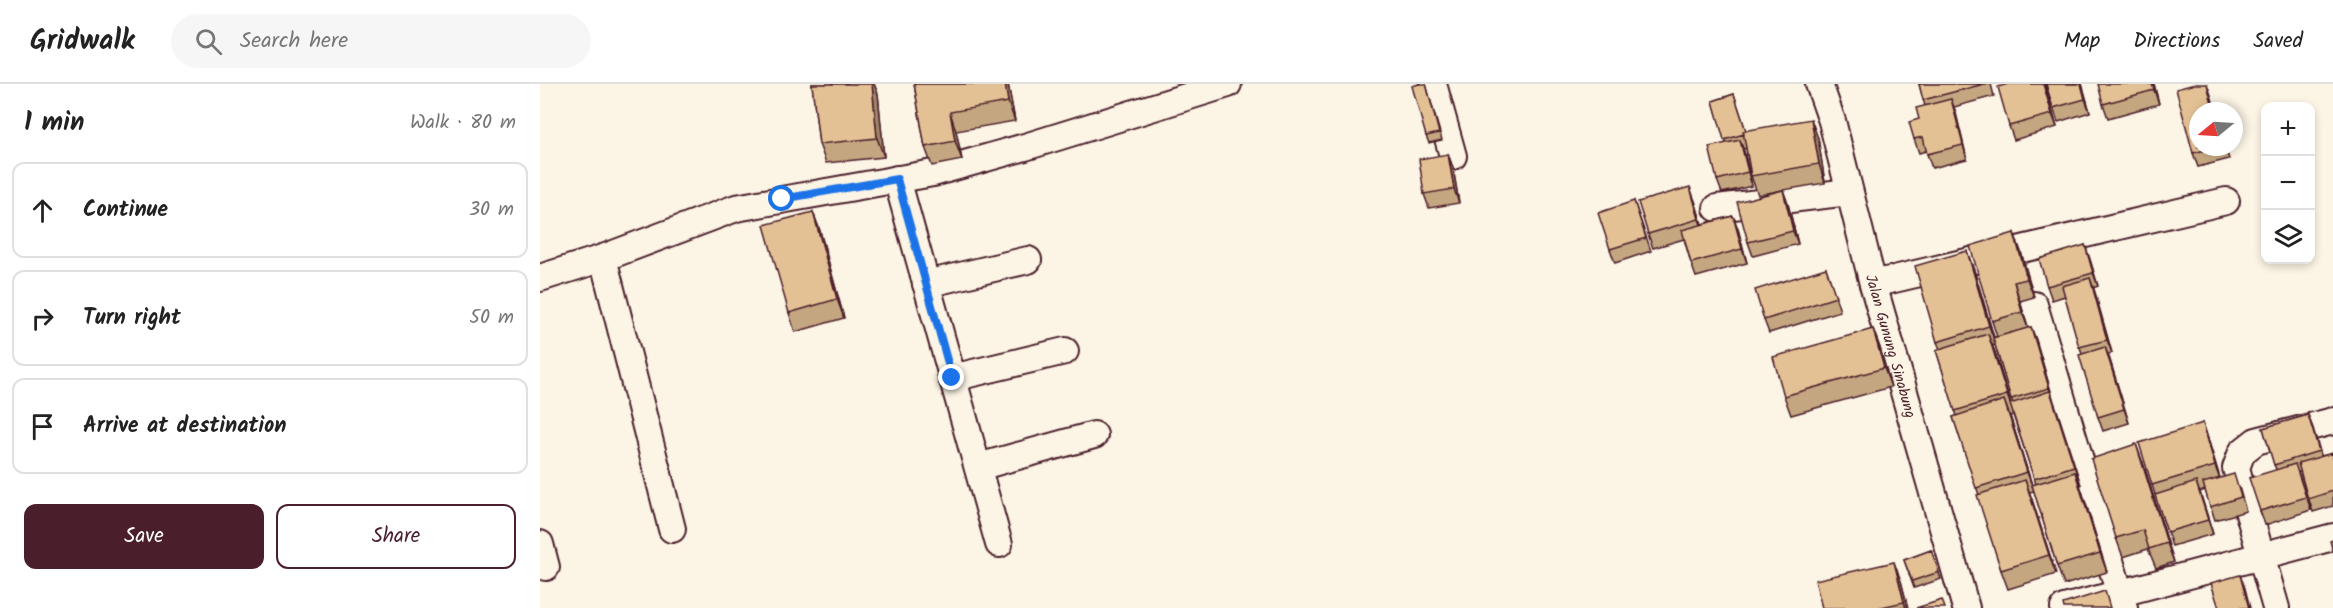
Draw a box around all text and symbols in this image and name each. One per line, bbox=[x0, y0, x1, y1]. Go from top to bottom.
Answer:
search box bbox=[171, 14, 591, 68]
text: Gridwalk bbox=[30, 19, 135, 64]
text: Search here bbox=[240, 24, 348, 59]
icon: search bbox=[192, 25, 225, 58]
text: Map bbox=[2064, 25, 2100, 58]
text: Directions bbox=[2133, 25, 2220, 58]
text: Saved bbox=[2253, 25, 2303, 58]
text: 1 min bbox=[24, 102, 84, 144]
north arrow bbox=[2189, 102, 2243, 156]
map controls bbox=[2261, 102, 2315, 264]
button: + bbox=[2261, 102, 2315, 156]
text: Walk · 80 m bbox=[410, 107, 516, 139]
button: − bbox=[2261, 156, 2315, 210]
route start bbox=[768, 185, 794, 211]
text: Continue bbox=[83, 193, 168, 228]
icon: ahead bbox=[26, 194, 59, 227]
text: 30 m bbox=[469, 194, 514, 226]
button: layers bbox=[2261, 210, 2315, 264]
street label: Jalan Gunung Sinabung bbox=[1858, 272, 1922, 421]
text: Turn right bbox=[83, 301, 181, 336]
icon: right bbox=[26, 302, 59, 335]
text: 50 m bbox=[469, 302, 514, 334]
route end bbox=[938, 364, 964, 390]
text: Arrive at destination bbox=[83, 409, 286, 444]
icon: arrive bbox=[26, 410, 59, 443]
button: Save bbox=[24, 504, 264, 569]
button: Share bbox=[276, 504, 516, 569]

